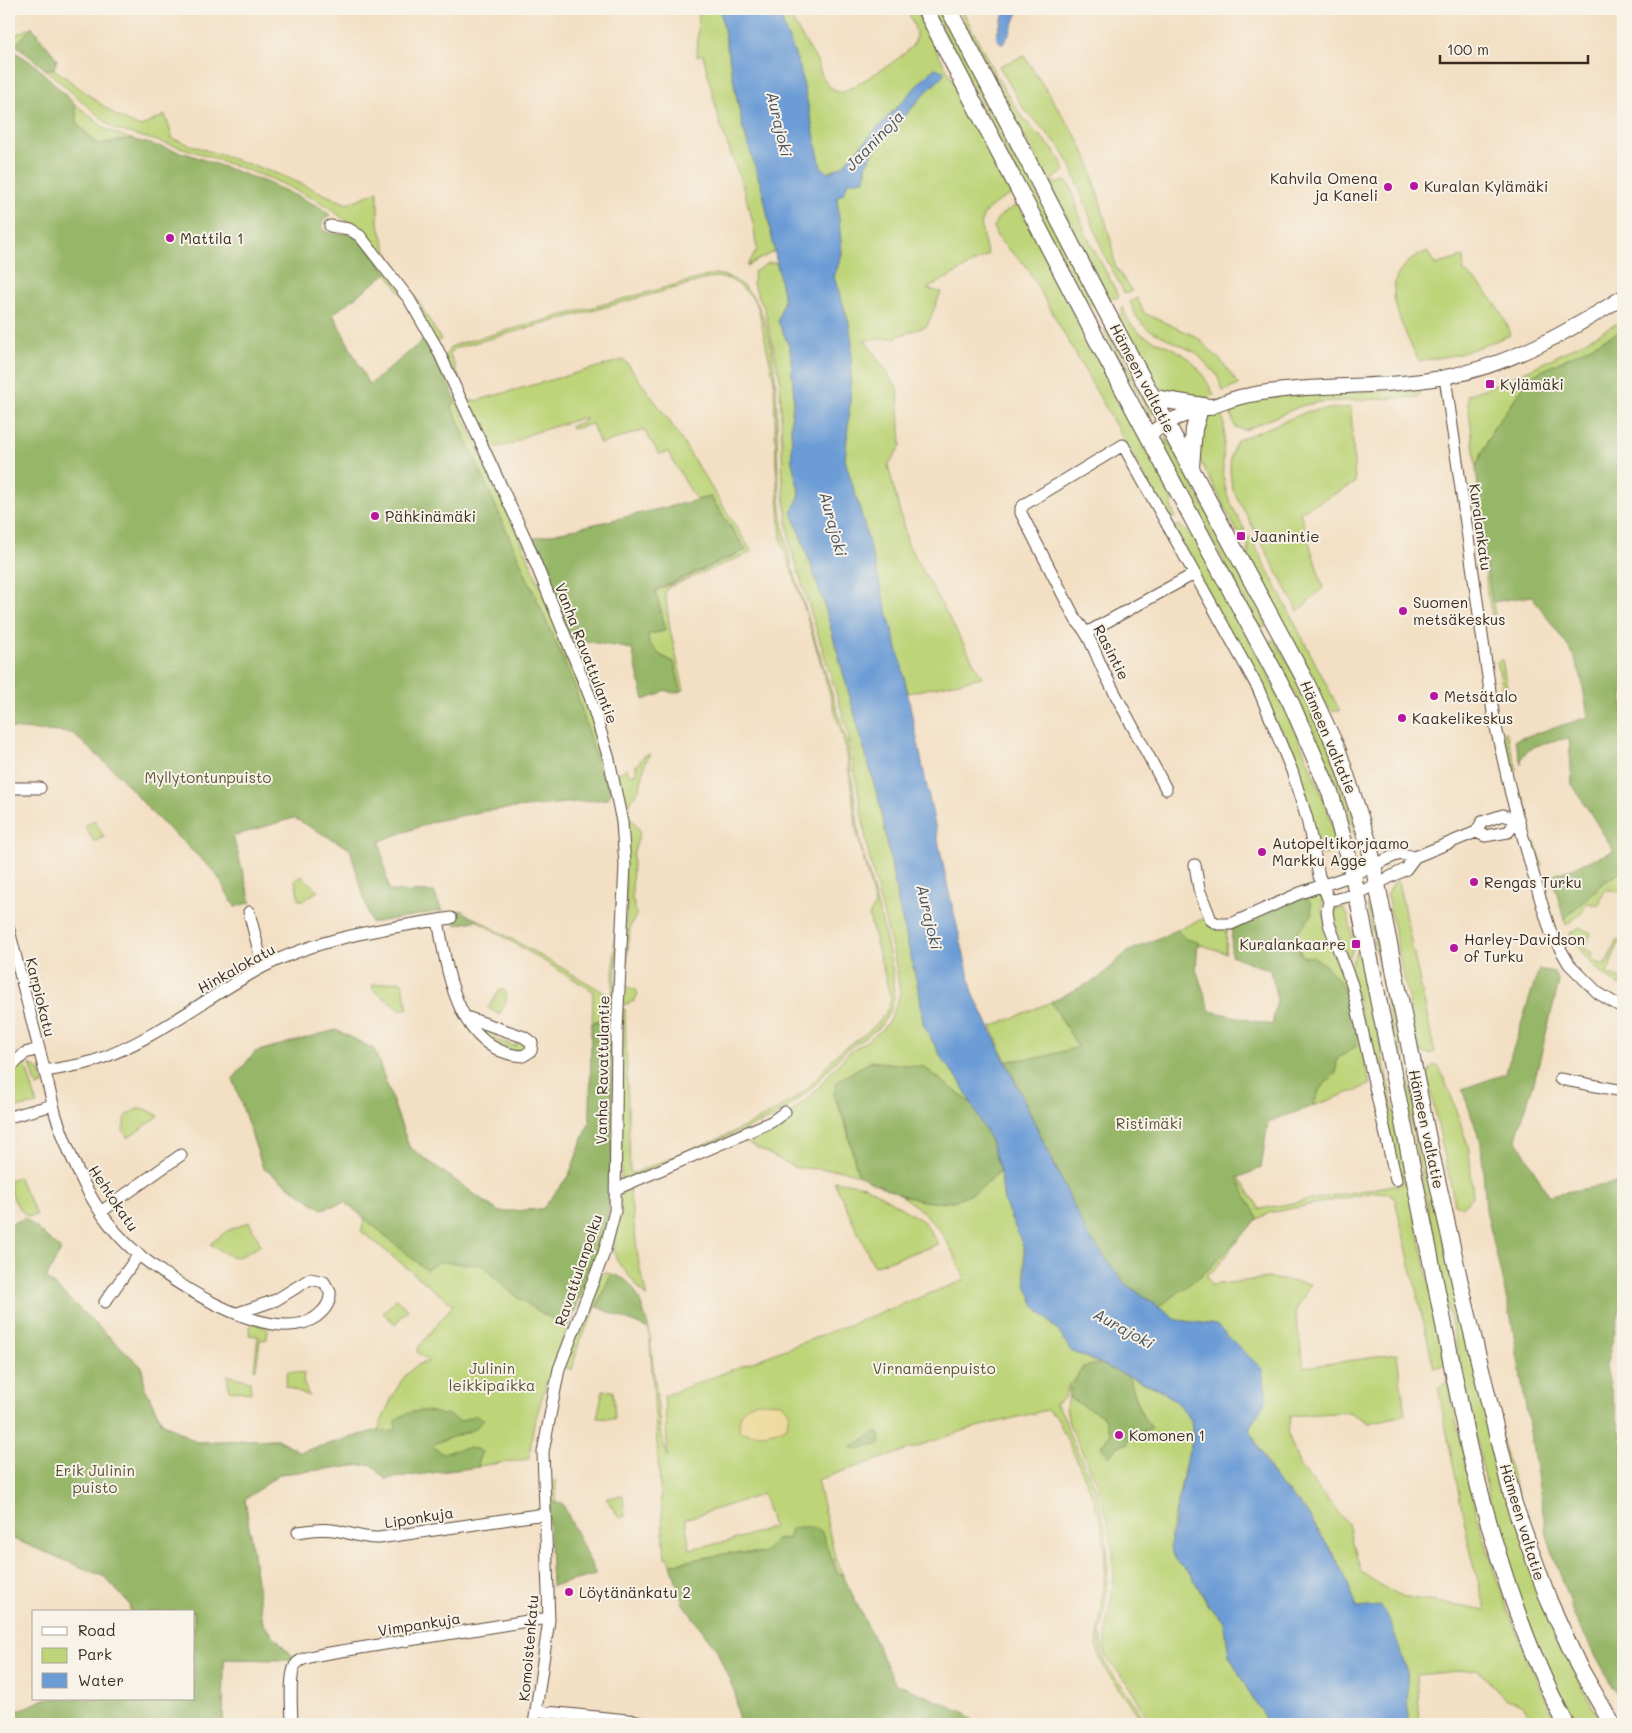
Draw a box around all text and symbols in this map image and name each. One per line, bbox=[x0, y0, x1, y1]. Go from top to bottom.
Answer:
scale bar bbox=[1440, 32, 1587, 64]
text: 100 m bbox=[1447, 39, 1489, 59]
water label: Aurajoki bbox=[762, 89, 798, 159]
water label: Jaaninoja bbox=[840, 105, 908, 175]
place label: Kahvila Omena ja Kaneli bbox=[1270, 168, 1378, 205]
place label: Kuralan Kylämäki bbox=[1424, 176, 1548, 196]
marker: Kuralan Kylämäki bbox=[1408, 180, 1420, 192]
marker: Kahvila Omena ja Kaneli bbox=[1382, 181, 1394, 193]
place label: Mattila 1 bbox=[180, 228, 244, 248]
marker: Mattila 1 bbox=[164, 232, 176, 244]
street label: Hämeen valtatie bbox=[1106, 320, 1180, 436]
place label: Kylämäki bbox=[1500, 374, 1564, 394]
marker: Kylämäki bbox=[1484, 378, 1496, 390]
street label: Kuralankatu bbox=[1465, 482, 1497, 572]
water label: Aurajoki bbox=[815, 489, 853, 559]
place label: Pähkinämäki bbox=[385, 506, 476, 526]
marker: Pähkinämäki bbox=[369, 510, 381, 522]
place label: Jaanintie bbox=[1251, 526, 1320, 546]
marker: Jaanintie bbox=[1235, 530, 1247, 542]
street label: Vanha Ravattulantie bbox=[551, 580, 623, 726]
place label: Suomen metsäkeskus bbox=[1413, 592, 1505, 629]
marker: Suomen metsäkeskus bbox=[1397, 605, 1409, 617]
street label: Rasintie bbox=[1090, 621, 1134, 683]
street label: Hämeen valtatie bbox=[1296, 677, 1362, 797]
place label: Metsätalo bbox=[1444, 686, 1517, 706]
marker: Metsätalo bbox=[1428, 690, 1440, 702]
place label: Kaakelikeskus bbox=[1412, 708, 1513, 728]
marker: Kaakelikeskus bbox=[1396, 712, 1408, 724]
park label: Myllytontunpuisto bbox=[145, 767, 272, 787]
place label: Autopeltikorjaamo Markku Agge bbox=[1272, 833, 1409, 870]
marker: Autopeltikorjaamo Markku Agge bbox=[1256, 846, 1268, 858]
place label: Rengas Turku bbox=[1484, 872, 1582, 892]
marker: Rengas Turku bbox=[1468, 876, 1480, 888]
water label: Aurajoki bbox=[912, 882, 948, 952]
place label: Harley-Davidson of Turku bbox=[1464, 929, 1585, 966]
place label: Kuralankaarre bbox=[1239, 934, 1346, 954]
street label: Hinkalokatu bbox=[194, 938, 278, 998]
marker: Kuralankaarre bbox=[1350, 938, 1362, 950]
marker: Harley-Davidson of Turku bbox=[1448, 942, 1460, 954]
street label: Karpiokatu bbox=[22, 955, 60, 1039]
street label: Vanha Ravattulantie bbox=[591, 995, 613, 1145]
street label: Hämeen valtatie bbox=[1405, 1068, 1449, 1190]
park label: Ristimäki bbox=[1116, 1113, 1182, 1133]
street label: Hehtokatu bbox=[84, 1161, 144, 1235]
street label: Ravattulanpolku bbox=[549, 1211, 607, 1329]
water label: Aurajoki bbox=[1090, 1303, 1158, 1353]
park label: Julinin leikkipaikka bbox=[449, 1358, 535, 1395]
park label: Virnamäenpuisto bbox=[872, 1358, 996, 1378]
place label: Komonen 1 bbox=[1129, 1425, 1205, 1445]
marker: Komonen 1 bbox=[1113, 1429, 1125, 1441]
park label: Erik Julinin puisto bbox=[55, 1460, 135, 1497]
street label: Hämeen valtatie bbox=[1496, 1461, 1550, 1583]
street label: Liponkuja bbox=[383, 1502, 455, 1532]
place label: Löytänänkatu 2 bbox=[579, 1582, 691, 1602]
marker: Löytänänkatu 2 bbox=[563, 1586, 575, 1598]
street label: Komoistenkatu bbox=[513, 1594, 543, 1702]
street label: Vimpankuja bbox=[376, 1608, 462, 1640]
legend bbox=[32, 1610, 195, 1700]
text: Road bbox=[78, 1620, 115, 1640]
text: Park bbox=[78, 1644, 112, 1664]
text: Water bbox=[78, 1670, 124, 1690]

